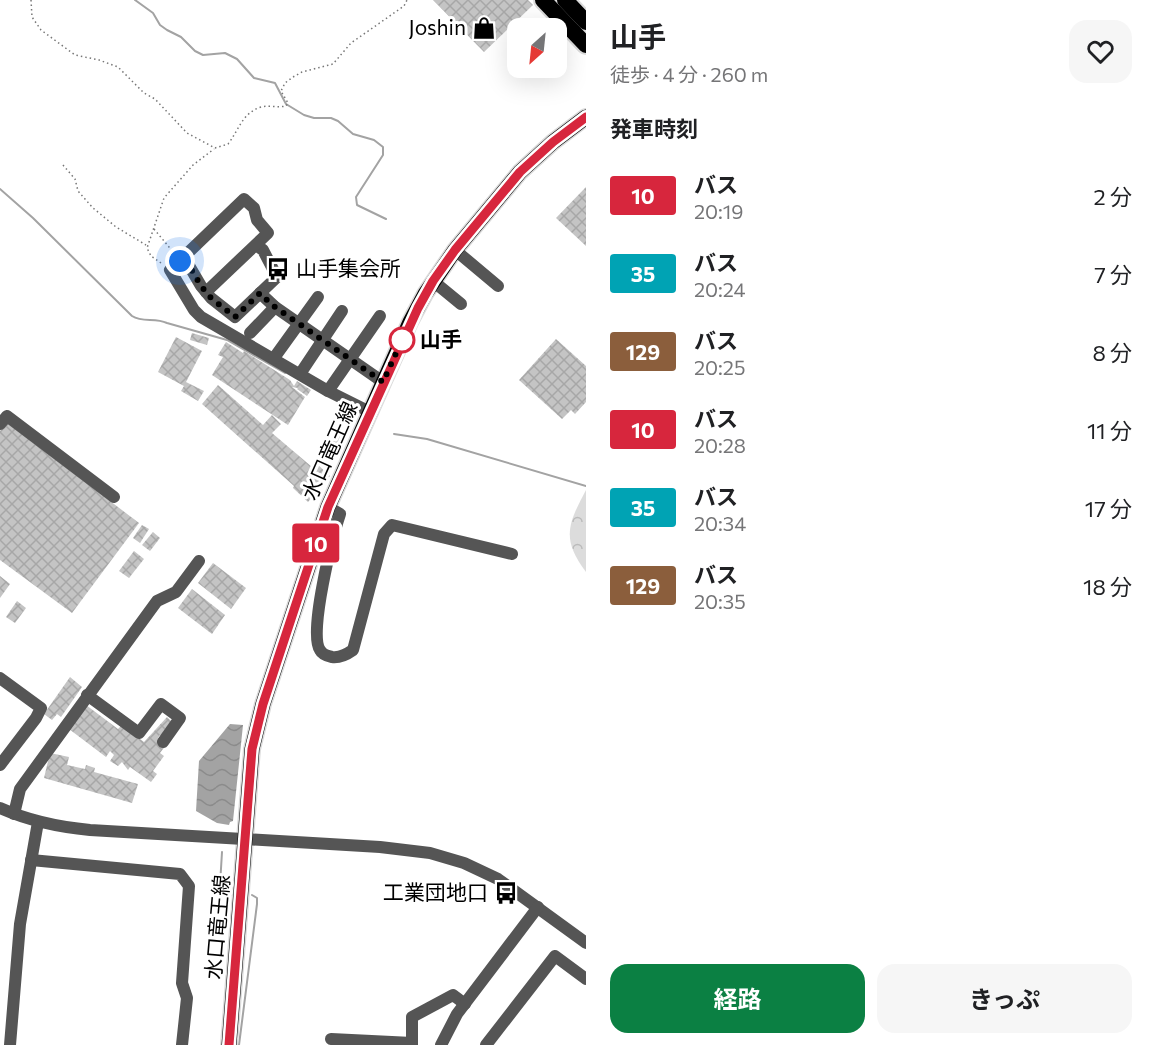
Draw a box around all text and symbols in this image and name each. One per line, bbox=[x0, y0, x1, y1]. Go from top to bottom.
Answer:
place label: Joshin bbox=[409, 14, 466, 39]
shop icon: Joshin bbox=[471, 15, 497, 41]
north arrow bbox=[507, 18, 567, 78]
map controls bbox=[507, 18, 567, 78]
text: 山手 bbox=[610, 19, 666, 53]
button: heart bbox=[1069, 20, 1132, 83]
text: 徒歩 · 4 分 · 260 m bbox=[610, 62, 768, 86]
text: 発車時刻 bbox=[610, 115, 698, 142]
text: バス bbox=[694, 171, 738, 198]
text: 10 bbox=[631, 183, 655, 208]
text: 2 分 bbox=[1094, 183, 1132, 210]
text: 20:19 bbox=[694, 199, 744, 223]
your location bbox=[165, 246, 195, 276]
text: バス bbox=[694, 249, 738, 276]
place label: 山手集会所 bbox=[296, 255, 401, 280]
bus stop icon: 山手集会所 bbox=[265, 256, 291, 282]
text: 35 bbox=[631, 261, 655, 286]
text: 7 分 bbox=[1094, 261, 1132, 288]
text: 20:24 bbox=[694, 277, 746, 301]
place label: 山手 bbox=[420, 326, 462, 351]
marker: 山手 bbox=[389, 327, 415, 353]
text: バス bbox=[694, 327, 738, 354]
text: 129 bbox=[626, 339, 660, 364]
text: 8 分 bbox=[1092, 339, 1132, 366]
text: 20:25 bbox=[694, 355, 745, 379]
street label: 水口竜王線 bbox=[296, 397, 361, 503]
text: バス bbox=[694, 405, 738, 432]
text: 10 bbox=[631, 417, 655, 442]
text: 11 分 bbox=[1087, 417, 1132, 444]
text: 20:28 bbox=[694, 433, 746, 457]
text: バス bbox=[694, 483, 738, 510]
text: 35 bbox=[631, 495, 655, 520]
text: 17 分 bbox=[1085, 495, 1132, 522]
text: 20:34 bbox=[694, 511, 746, 535]
line badge: 10 bbox=[289, 524, 343, 562]
text: 10 bbox=[304, 531, 328, 556]
text: バス bbox=[694, 561, 738, 588]
text: 129 bbox=[626, 573, 660, 598]
text: 18 分 bbox=[1083, 573, 1132, 600]
text: 20:35 bbox=[694, 589, 746, 613]
street label: 水口竜王線 bbox=[199, 873, 234, 980]
place label: 工業団地口 bbox=[383, 879, 488, 904]
bus stop icon: 工業団地口 bbox=[493, 880, 519, 906]
button: 経路 bbox=[610, 964, 865, 1033]
button: きっぷ bbox=[877, 964, 1132, 1033]

